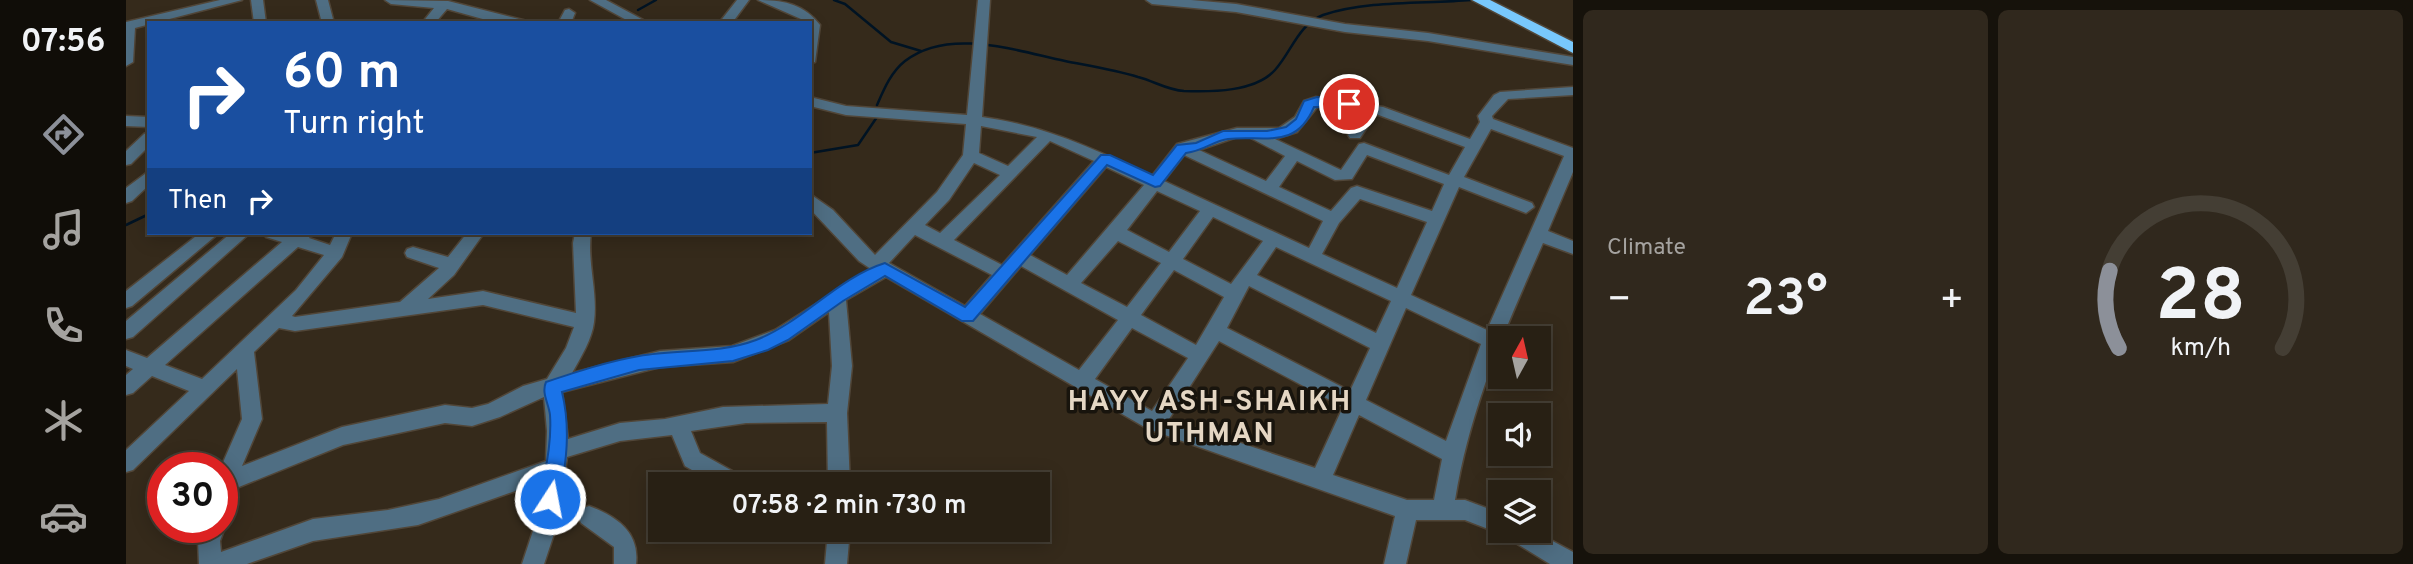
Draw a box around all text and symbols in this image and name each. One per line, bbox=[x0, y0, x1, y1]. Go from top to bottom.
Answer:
text: 07:56 bbox=[21, 23, 105, 63]
text: 60 m bbox=[283, 44, 401, 106]
icon: right bbox=[168, 49, 259, 140]
pin bbox=[1319, 74, 1379, 134]
icon: arrive bbox=[1330, 85, 1368, 123]
text: Turn right bbox=[283, 105, 425, 145]
icon: directions bbox=[39, 110, 88, 159]
icon: right bbox=[241, 182, 279, 220]
text: Then bbox=[168, 185, 227, 218]
icon: music bbox=[39, 205, 88, 254]
text: Climate bbox=[1607, 234, 1686, 263]
text: 28 bbox=[2155, 254, 2246, 346]
text: 23° bbox=[1743, 268, 1828, 334]
text: − bbox=[1607, 277, 1632, 326]
text: + bbox=[1939, 277, 1964, 326]
icon: phone bbox=[39, 301, 88, 350]
north arrow bbox=[1488, 326, 1550, 388]
map controls bbox=[1488, 326, 1551, 543]
text: km/h bbox=[2170, 333, 2231, 365]
district label: HAYY ASH-SHAIKH UTHMAN bbox=[1068, 385, 1352, 453]
icon: climate bbox=[39, 396, 88, 445]
button: sound bbox=[1488, 403, 1551, 466]
speed limit sign: 30 bbox=[147, 452, 238, 543]
position arrow bbox=[513, 462, 587, 536]
button: layers bbox=[1488, 480, 1551, 543]
text: 07:58 · 2 min · 730 m bbox=[732, 490, 966, 523]
icon: car bbox=[39, 492, 88, 541]

